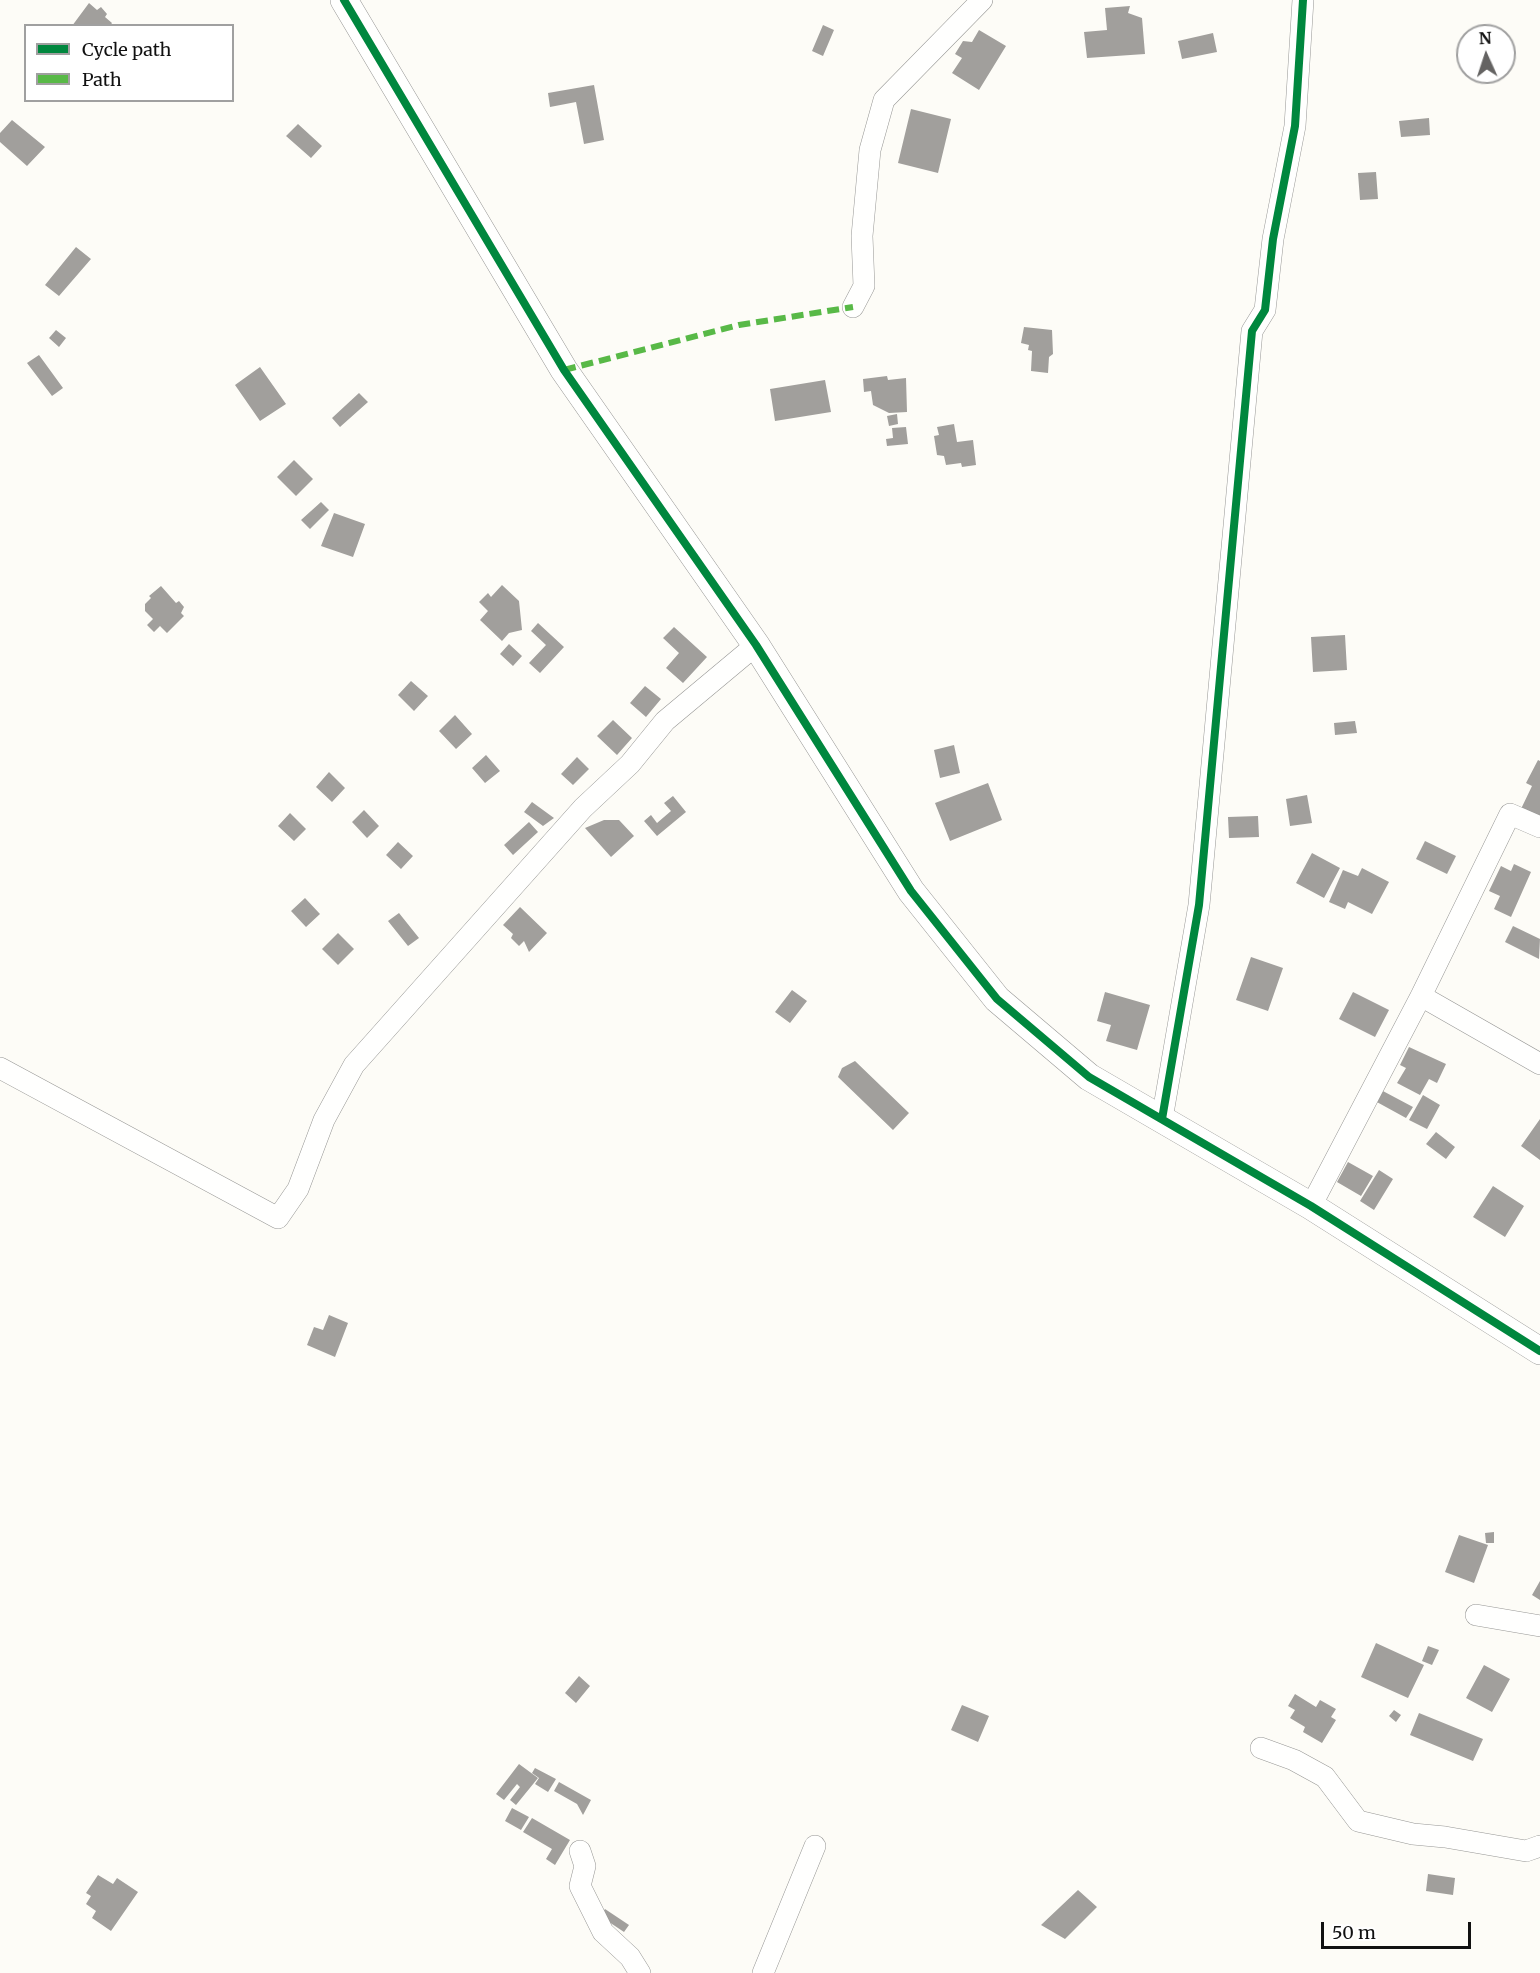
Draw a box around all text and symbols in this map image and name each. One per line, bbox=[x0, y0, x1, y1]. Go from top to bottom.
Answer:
legend bbox=[24, 24, 234, 102]
north arrow bbox=[1456, 24, 1516, 84]
text: N bbox=[1478, 28, 1492, 48]
text: Cycle path bbox=[82, 38, 171, 61]
text: Path bbox=[82, 68, 122, 91]
scale bar bbox=[1324, 1910, 1474, 1948]
text: 50 m bbox=[1332, 1921, 1376, 1944]

